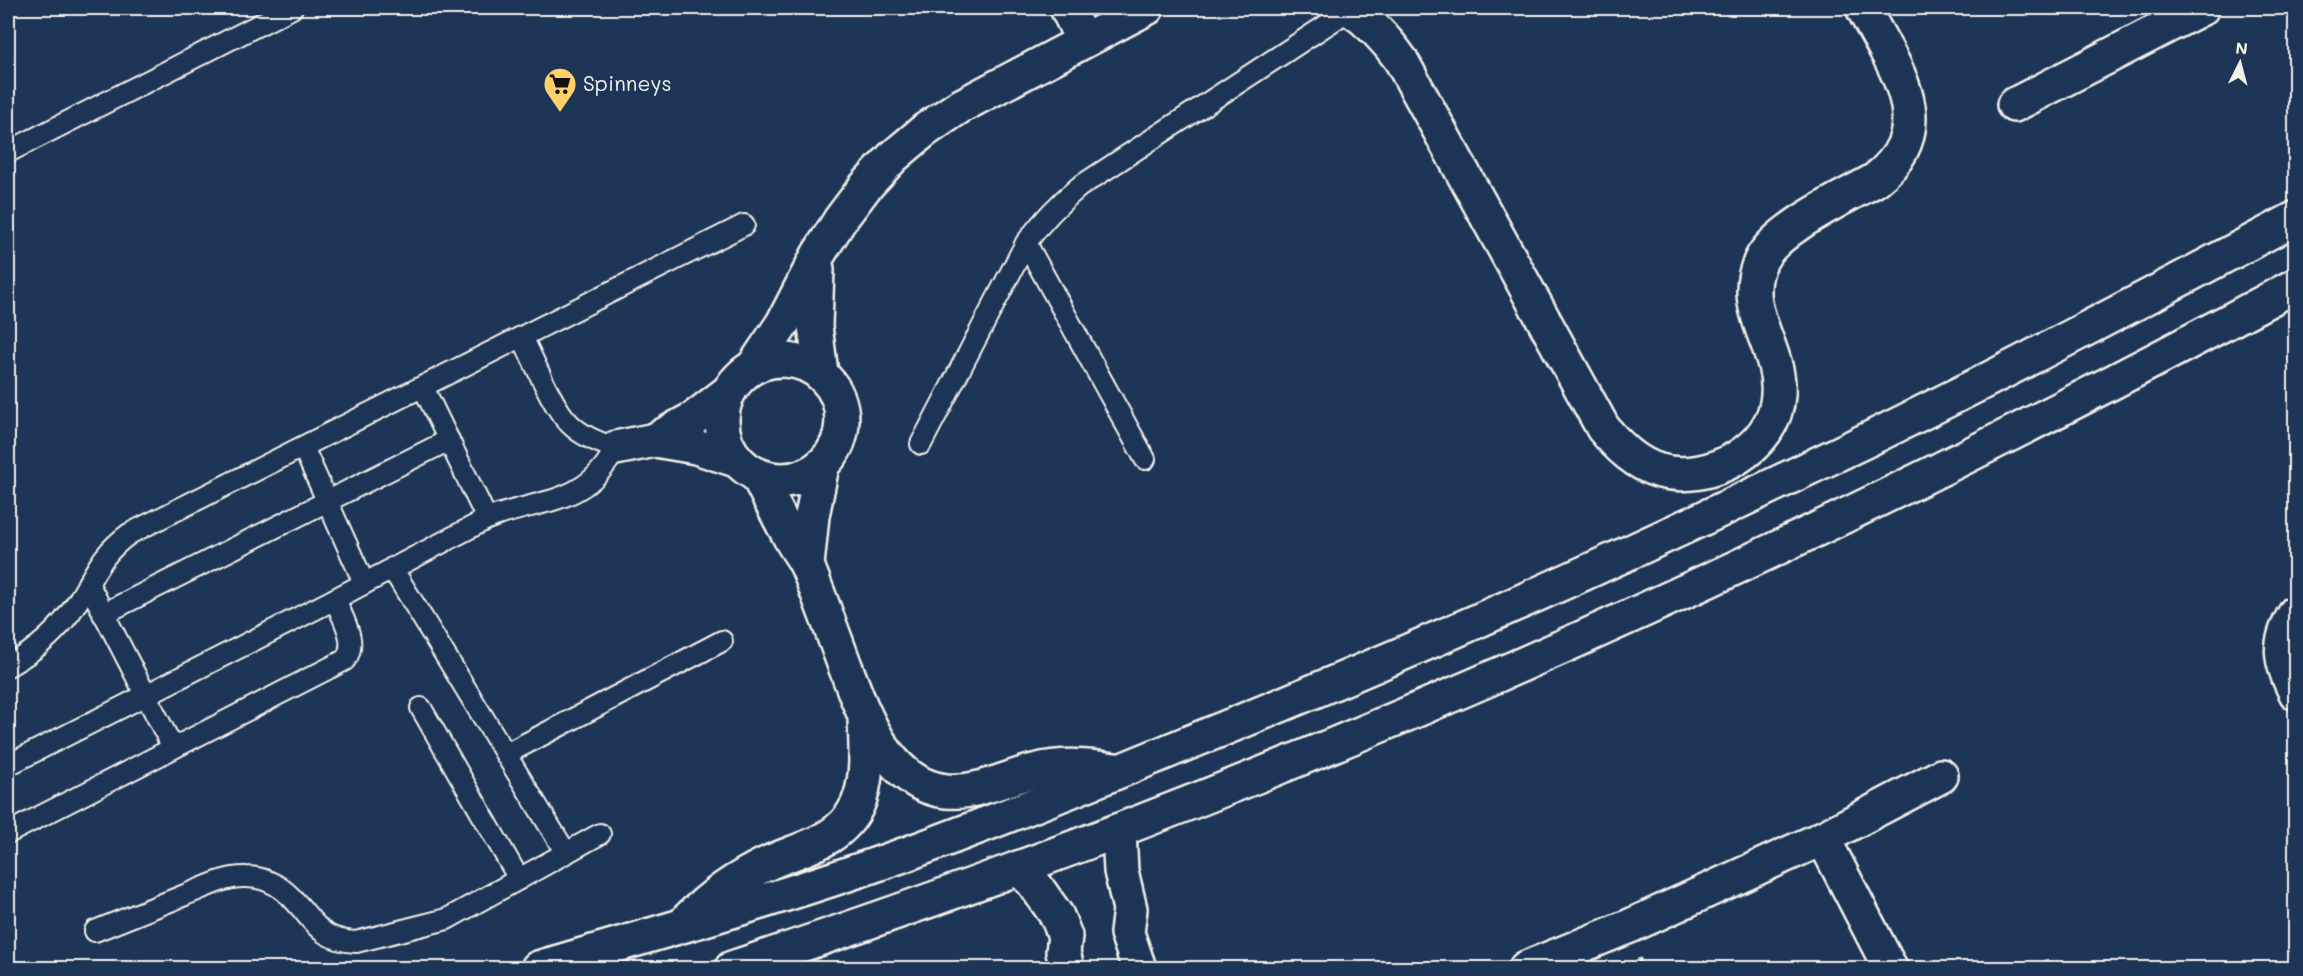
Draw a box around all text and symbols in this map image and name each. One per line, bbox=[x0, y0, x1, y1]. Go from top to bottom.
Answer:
north arrow bbox=[2210, 33, 2270, 93]
text: N bbox=[2234, 37, 2249, 59]
supermarket icon: Spinneys bbox=[542, 66, 578, 113]
place label: Spinneys bbox=[583, 69, 672, 96]

